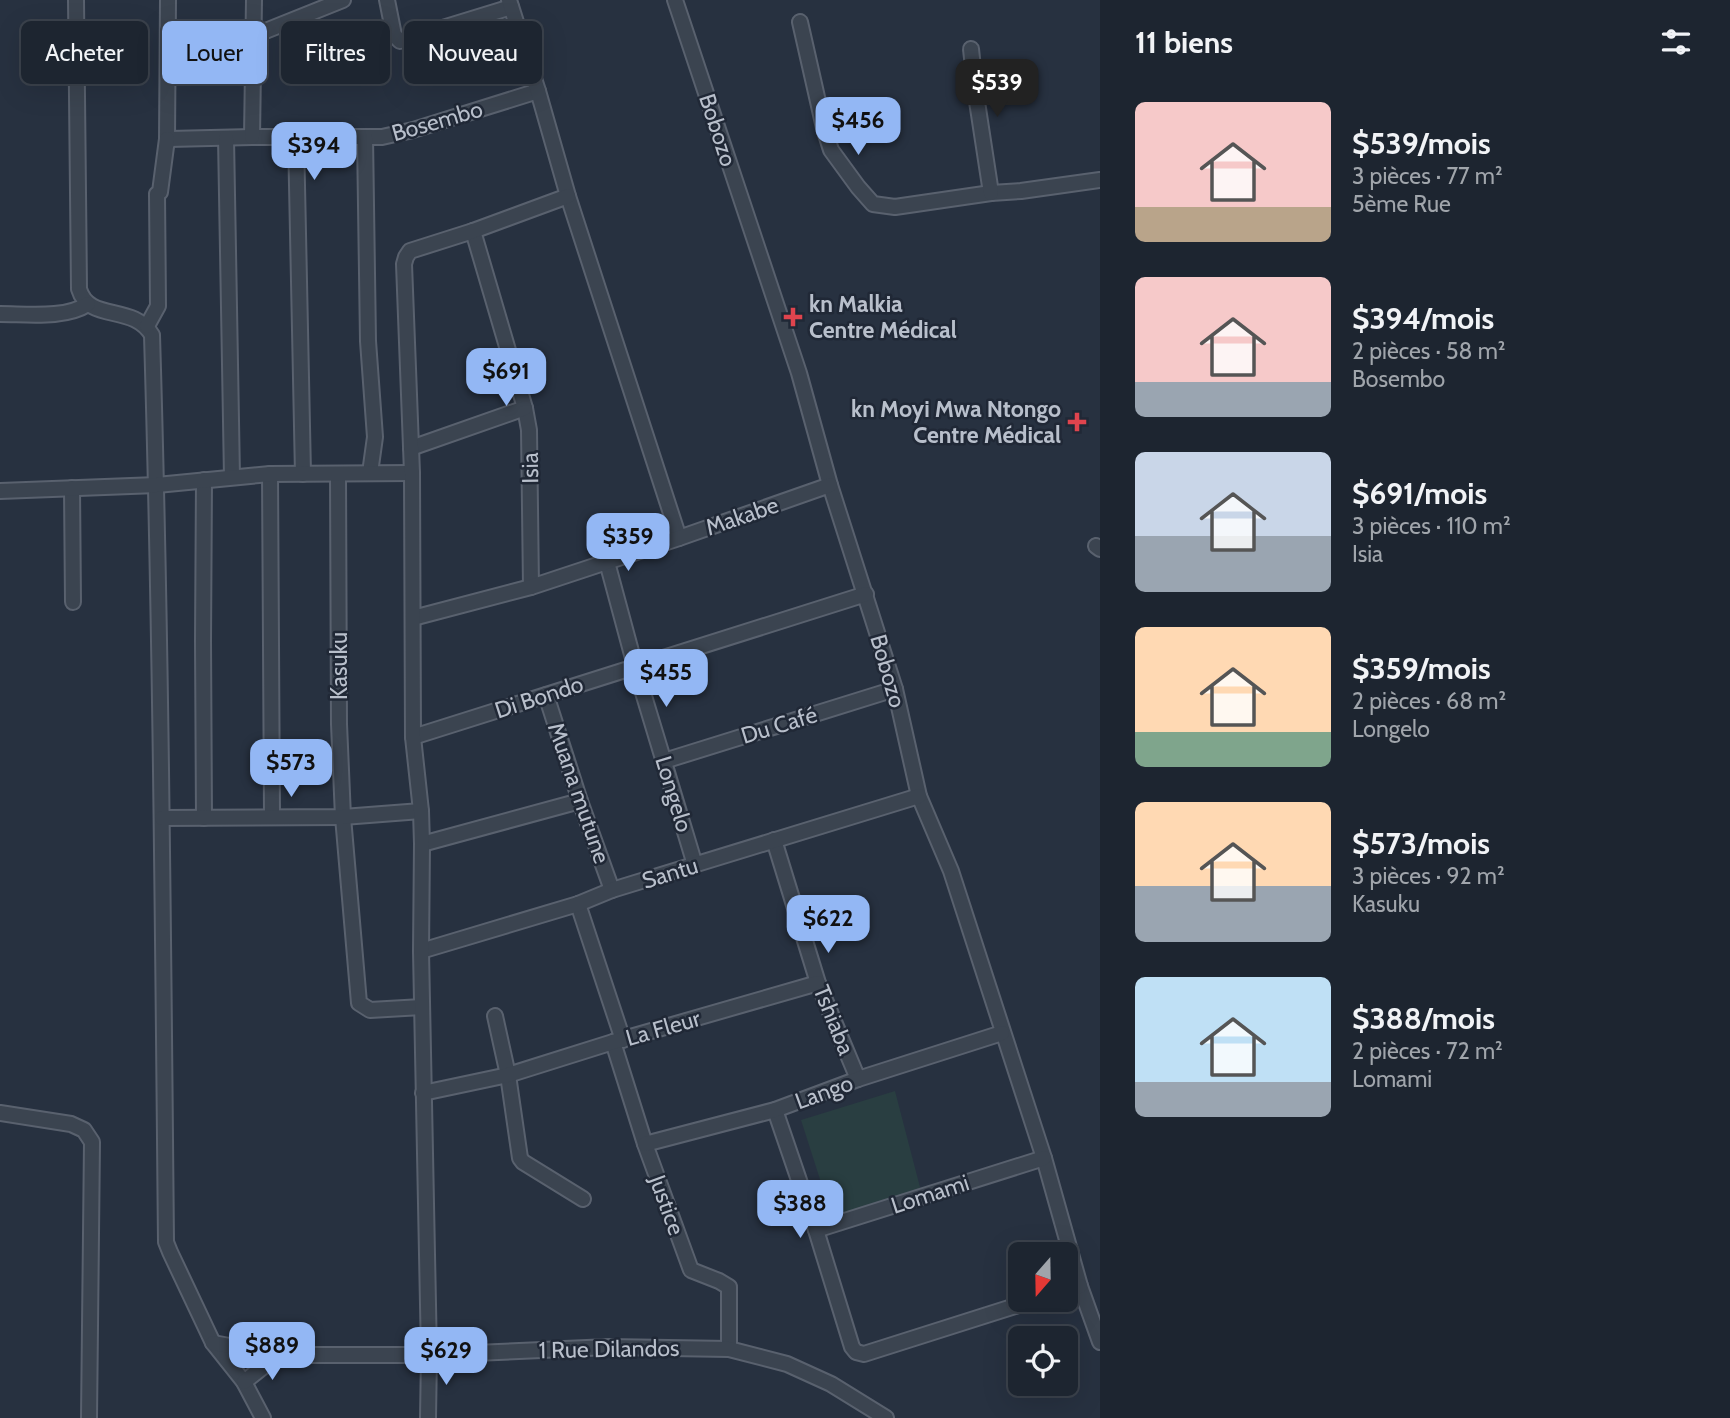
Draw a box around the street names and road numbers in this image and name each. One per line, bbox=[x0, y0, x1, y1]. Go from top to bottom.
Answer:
street label: Bobozo bbox=[693, 90, 743, 170]
street label: Bosembo bbox=[388, 95, 486, 147]
street label: Isia bbox=[516, 452, 544, 484]
street label: Makabe bbox=[702, 490, 782, 542]
street label: Bobozo bbox=[864, 631, 912, 711]
street label: Kasuku bbox=[325, 632, 353, 700]
street label: Di Bondo bbox=[491, 670, 587, 724]
street label: Du Café bbox=[738, 700, 821, 750]
street label: Muana mutune bbox=[542, 719, 616, 867]
street label: Longelo bbox=[649, 753, 699, 835]
street label: Santu bbox=[639, 851, 701, 895]
street label: Tshiaba bbox=[807, 981, 861, 1059]
street label: La Fleur bbox=[623, 1004, 704, 1052]
street label: Lango bbox=[791, 1069, 857, 1115]
street label: Lomami bbox=[888, 1168, 972, 1220]
street label: Justice bbox=[643, 1170, 691, 1239]
street label: 1 Rue Dilandos bbox=[538, 1334, 680, 1364]

